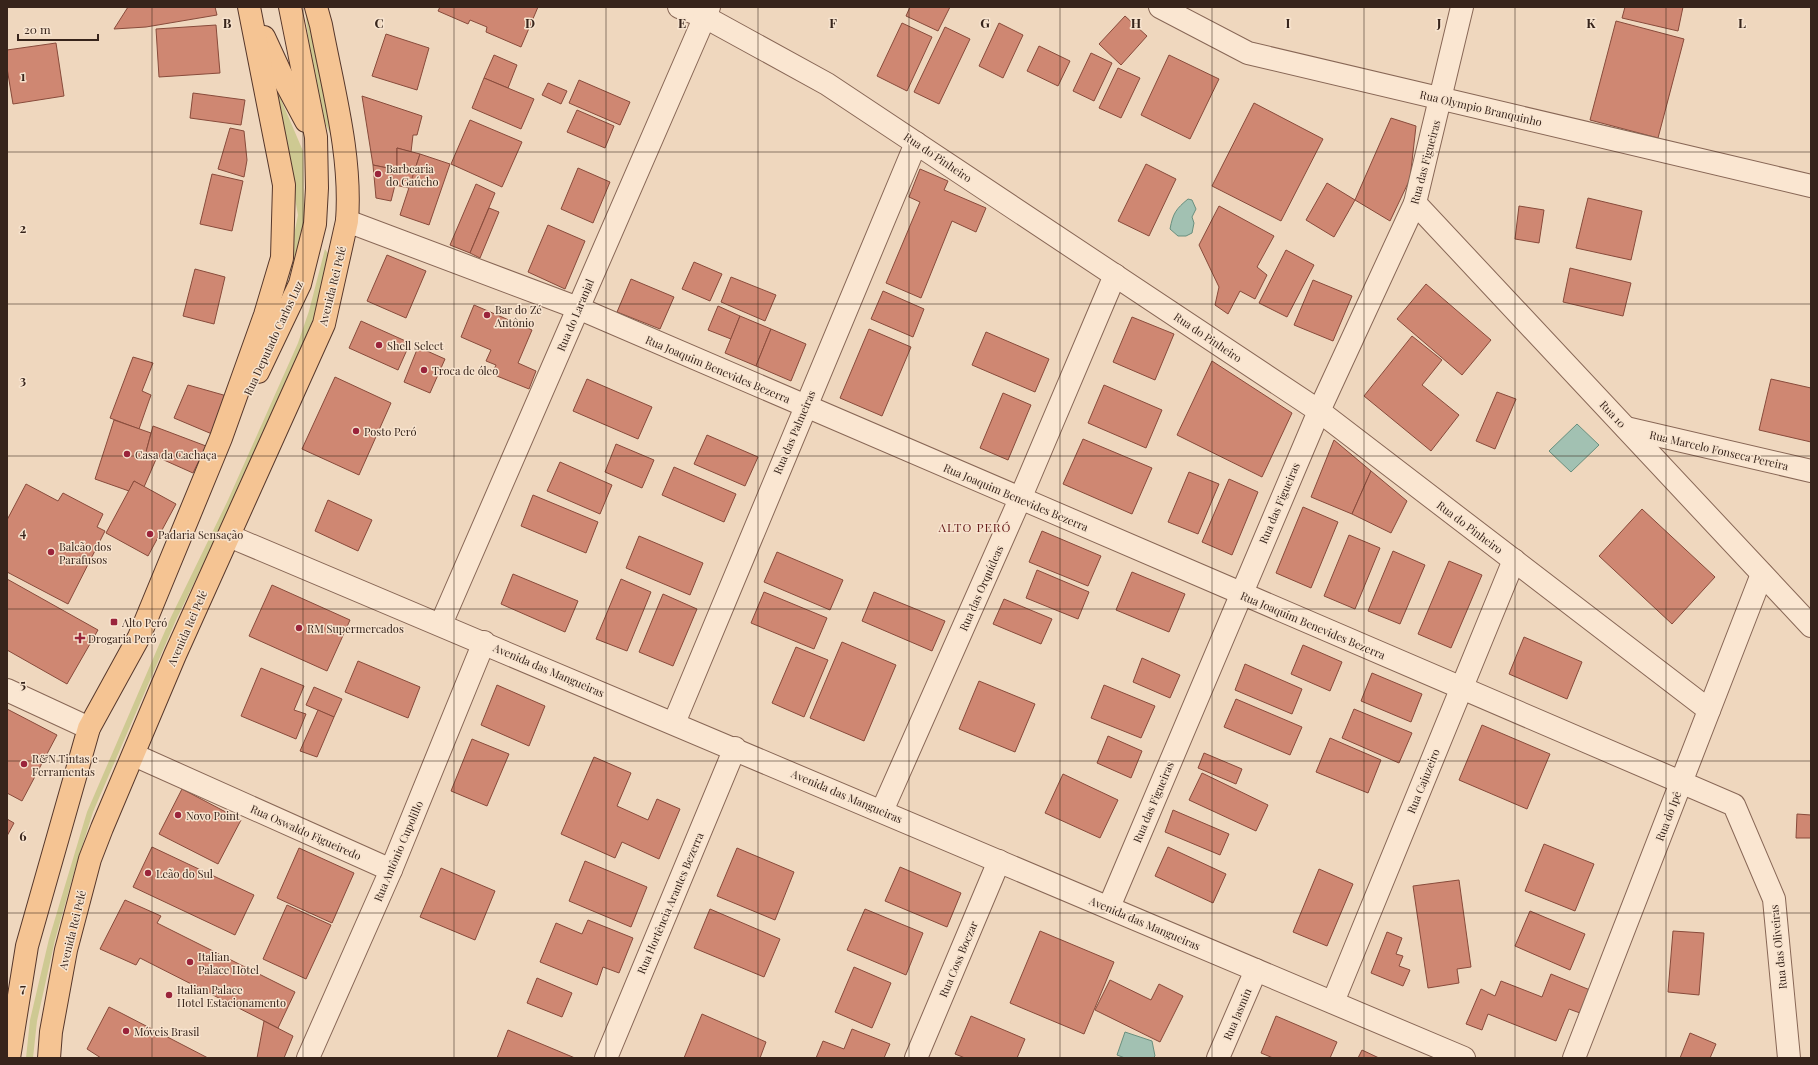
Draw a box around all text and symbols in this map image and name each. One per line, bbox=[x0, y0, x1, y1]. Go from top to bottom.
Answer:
text: B bbox=[223, 14, 232, 31]
text: C bbox=[374, 14, 384, 31]
text: D bbox=[525, 14, 535, 31]
text: E bbox=[678, 14, 686, 31]
text: F bbox=[829, 14, 837, 31]
text: G bbox=[980, 14, 990, 31]
text: H bbox=[1131, 14, 1141, 31]
text: I bbox=[1286, 14, 1291, 31]
text: J bbox=[1436, 14, 1442, 31]
text: K bbox=[1586, 14, 1596, 31]
text: L bbox=[1738, 14, 1746, 31]
scale bar bbox=[18, 16, 98, 42]
text: 20 m bbox=[24, 21, 51, 37]
text: 1 bbox=[21, 67, 26, 84]
street label: Rua Olympio Branquinho bbox=[1418, 87, 1544, 129]
street label: Rua das Figueiras bbox=[1407, 118, 1444, 206]
street label: Rua do Pinheiro bbox=[901, 129, 975, 185]
place label: Barbearia do Gaúcho bbox=[386, 161, 439, 189]
marker: Barbearia do Gaúcho bbox=[373, 169, 383, 179]
text: 2 bbox=[20, 219, 27, 236]
street label: Avenida Rei Pelé bbox=[315, 244, 349, 328]
street label: Rua do Laranjal bbox=[553, 277, 597, 353]
street label: Rua Deputado Carlos Luz bbox=[240, 278, 306, 398]
place label: Bar do Zé Antônio bbox=[494, 302, 542, 330]
street label: Rua do Pinheiro bbox=[1171, 309, 1245, 365]
marker: Bar do Zé Antônio bbox=[482, 310, 492, 320]
street label: Rua Joaquim Benevides Bezerra bbox=[643, 332, 793, 407]
place label: Shell Select bbox=[387, 338, 443, 353]
marker: Shell Select bbox=[374, 340, 384, 350]
place label: Troca de óleo bbox=[432, 363, 498, 378]
marker: Troca de óleo bbox=[419, 365, 429, 375]
text: 3 bbox=[20, 371, 26, 388]
street label: Rua das Palmeiras bbox=[770, 388, 819, 476]
street label: Rua 10 bbox=[1597, 397, 1630, 431]
place label: Posto Peró bbox=[364, 424, 417, 439]
marker: Posto Peró bbox=[351, 426, 361, 436]
street label: Rua Marcelo Fonseca Pereira bbox=[1648, 427, 1790, 473]
place label: Casa da Cachaça bbox=[135, 447, 217, 462]
marker: Casa da Cachaça bbox=[122, 449, 132, 459]
street label: Rua Joaquim Benevides Bezerra bbox=[941, 460, 1091, 535]
street label: Rua das Figueiras bbox=[1255, 460, 1303, 546]
street label: Rua do Pinheiro bbox=[1434, 497, 1506, 557]
district label: ALTO PERÓ bbox=[938, 519, 1011, 535]
text: 4 bbox=[20, 523, 27, 540]
place label: Padaria Sensação bbox=[158, 527, 243, 542]
marker: Padaria Sensação bbox=[145, 529, 155, 539]
place label: Balcão dos Parafusos bbox=[59, 539, 111, 567]
street label: Rua das Orquídeas bbox=[955, 543, 1007, 633]
marker: Balcão dos Parafusos bbox=[46, 547, 56, 557]
street label: Avenida Rei Pelé bbox=[163, 587, 211, 669]
street label: Rua Joaquim Benevides Bezerra bbox=[1238, 588, 1388, 663]
place label: Alto Peró bbox=[121, 615, 167, 630]
marker: Alto Peró bbox=[109, 617, 119, 627]
place label: RM Supermercados bbox=[307, 621, 404, 636]
marker: RM Supermercados bbox=[294, 623, 304, 633]
place label: Drogaria Peró bbox=[88, 631, 157, 646]
marker: Drogaria Peró bbox=[75, 633, 85, 643]
street label: Avenida das Mangueiras bbox=[490, 639, 607, 700]
text: 5 bbox=[20, 675, 26, 692]
street label: Rua Cajuzeiro bbox=[1403, 746, 1443, 816]
place label: R&N Tintas e Ferramentas bbox=[32, 751, 98, 779]
marker: R&N Tintas e Ferramentas bbox=[19, 759, 29, 769]
street label: Rua das Figueiras bbox=[1129, 759, 1177, 845]
street label: Avenida das Mangueiras bbox=[788, 765, 905, 826]
street label: Rua do Ipê bbox=[1652, 788, 1685, 843]
street label: Rua Antônio Cupolillo bbox=[370, 798, 426, 904]
street label: Rua Oswaldo Figueiredo bbox=[248, 801, 364, 863]
place label: Novo Point bbox=[186, 808, 240, 823]
marker: Novo Point bbox=[173, 810, 183, 820]
text: 6 bbox=[19, 827, 27, 844]
street label: Rua Hortência Arantes Bezerra bbox=[633, 829, 707, 976]
place label: Leão do Sul bbox=[156, 866, 213, 881]
marker: Leão do Sul bbox=[143, 868, 153, 878]
street label: Avenida Rei Pelé bbox=[55, 888, 89, 972]
street label: Avenida das Mangueiras bbox=[1086, 892, 1203, 953]
street label: Rua das Oliveiras bbox=[1766, 904, 1790, 990]
street label: Rua Coss Boczar bbox=[935, 918, 981, 999]
place label: Italian Palace Hotel bbox=[198, 949, 259, 977]
marker: Italian Palace Hotel bbox=[185, 957, 195, 967]
text: 7 bbox=[20, 979, 26, 996]
place label: Italian Palace Hotel Estacionamento bbox=[177, 982, 286, 1010]
street label: Rua Jasmin bbox=[1219, 985, 1255, 1042]
marker: Italian Palace Hotel Estacionamento bbox=[164, 990, 174, 1000]
place label: Móveis Brasil bbox=[134, 1024, 200, 1039]
marker: Móveis Brasil bbox=[121, 1026, 131, 1036]

